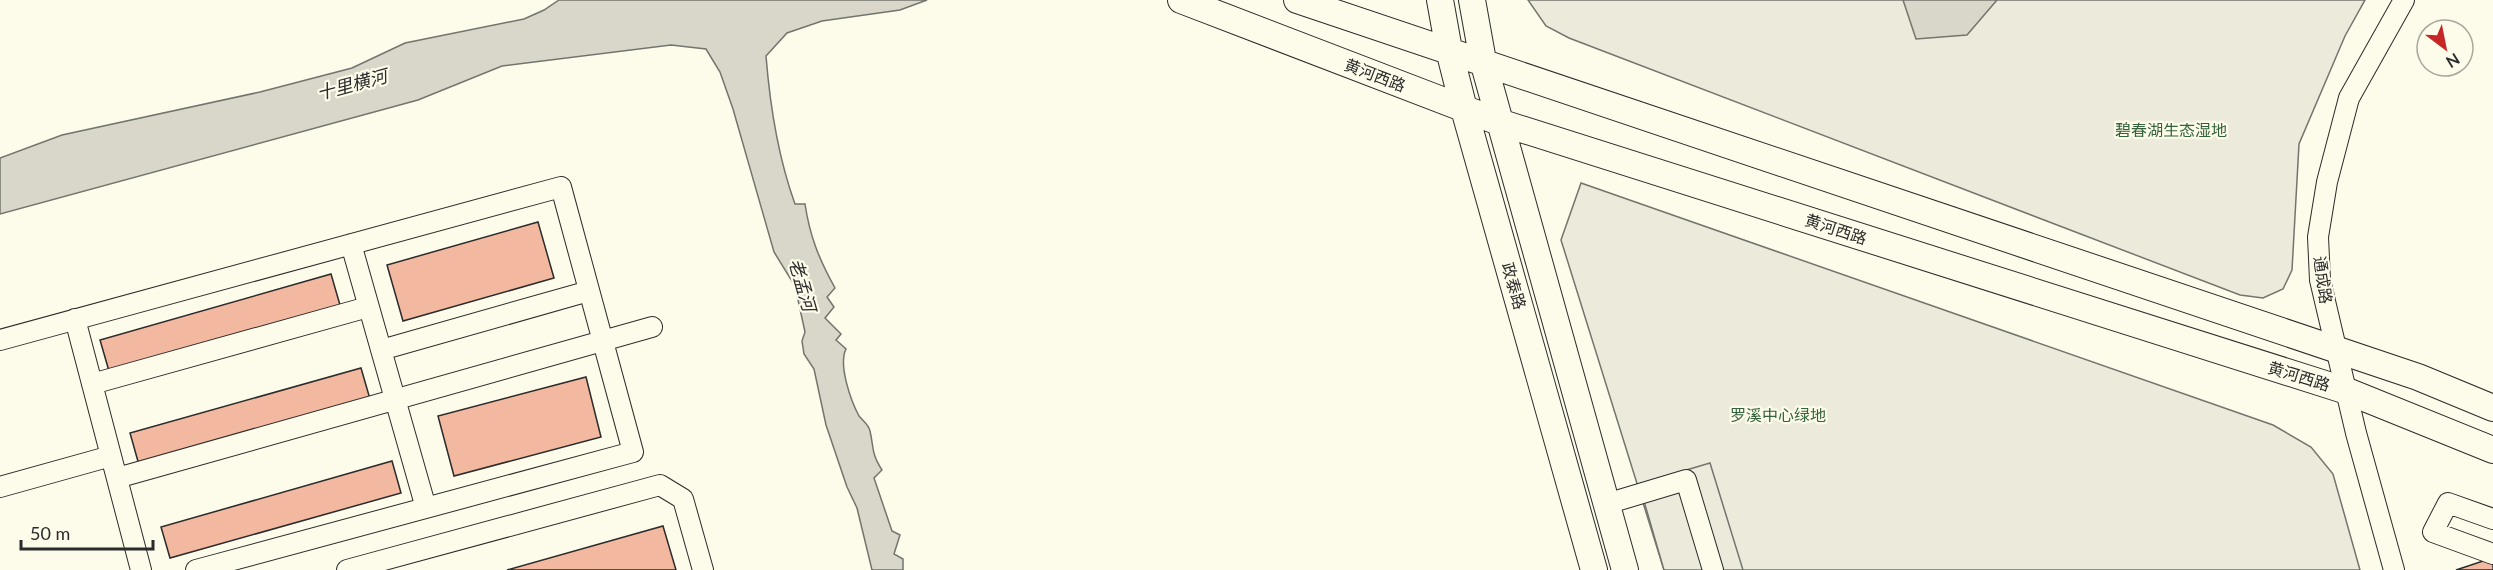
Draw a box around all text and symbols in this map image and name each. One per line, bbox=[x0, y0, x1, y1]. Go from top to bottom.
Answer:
north arrow bbox=[2415, 18, 2475, 78]
text: N bbox=[2443, 50, 2463, 72]
street label: 黄河西路 bbox=[1342, 54, 1408, 95]
water label: 十里横河 bbox=[314, 63, 392, 104]
park label: 碧春湖生态湿地 bbox=[2115, 120, 2227, 139]
street label: 黄河西路 bbox=[1803, 210, 1870, 247]
street label: 通成路 bbox=[2311, 255, 2336, 305]
water label: 老孟河 bbox=[785, 256, 822, 317]
street label: 政泰路 bbox=[1499, 260, 1530, 312]
street label: 黄河西路 bbox=[2266, 357, 2333, 394]
park label: 罗溪中心绿地 bbox=[1730, 405, 1826, 424]
scale bar bbox=[21, 513, 153, 551]
text: 50 m bbox=[30, 522, 70, 544]

